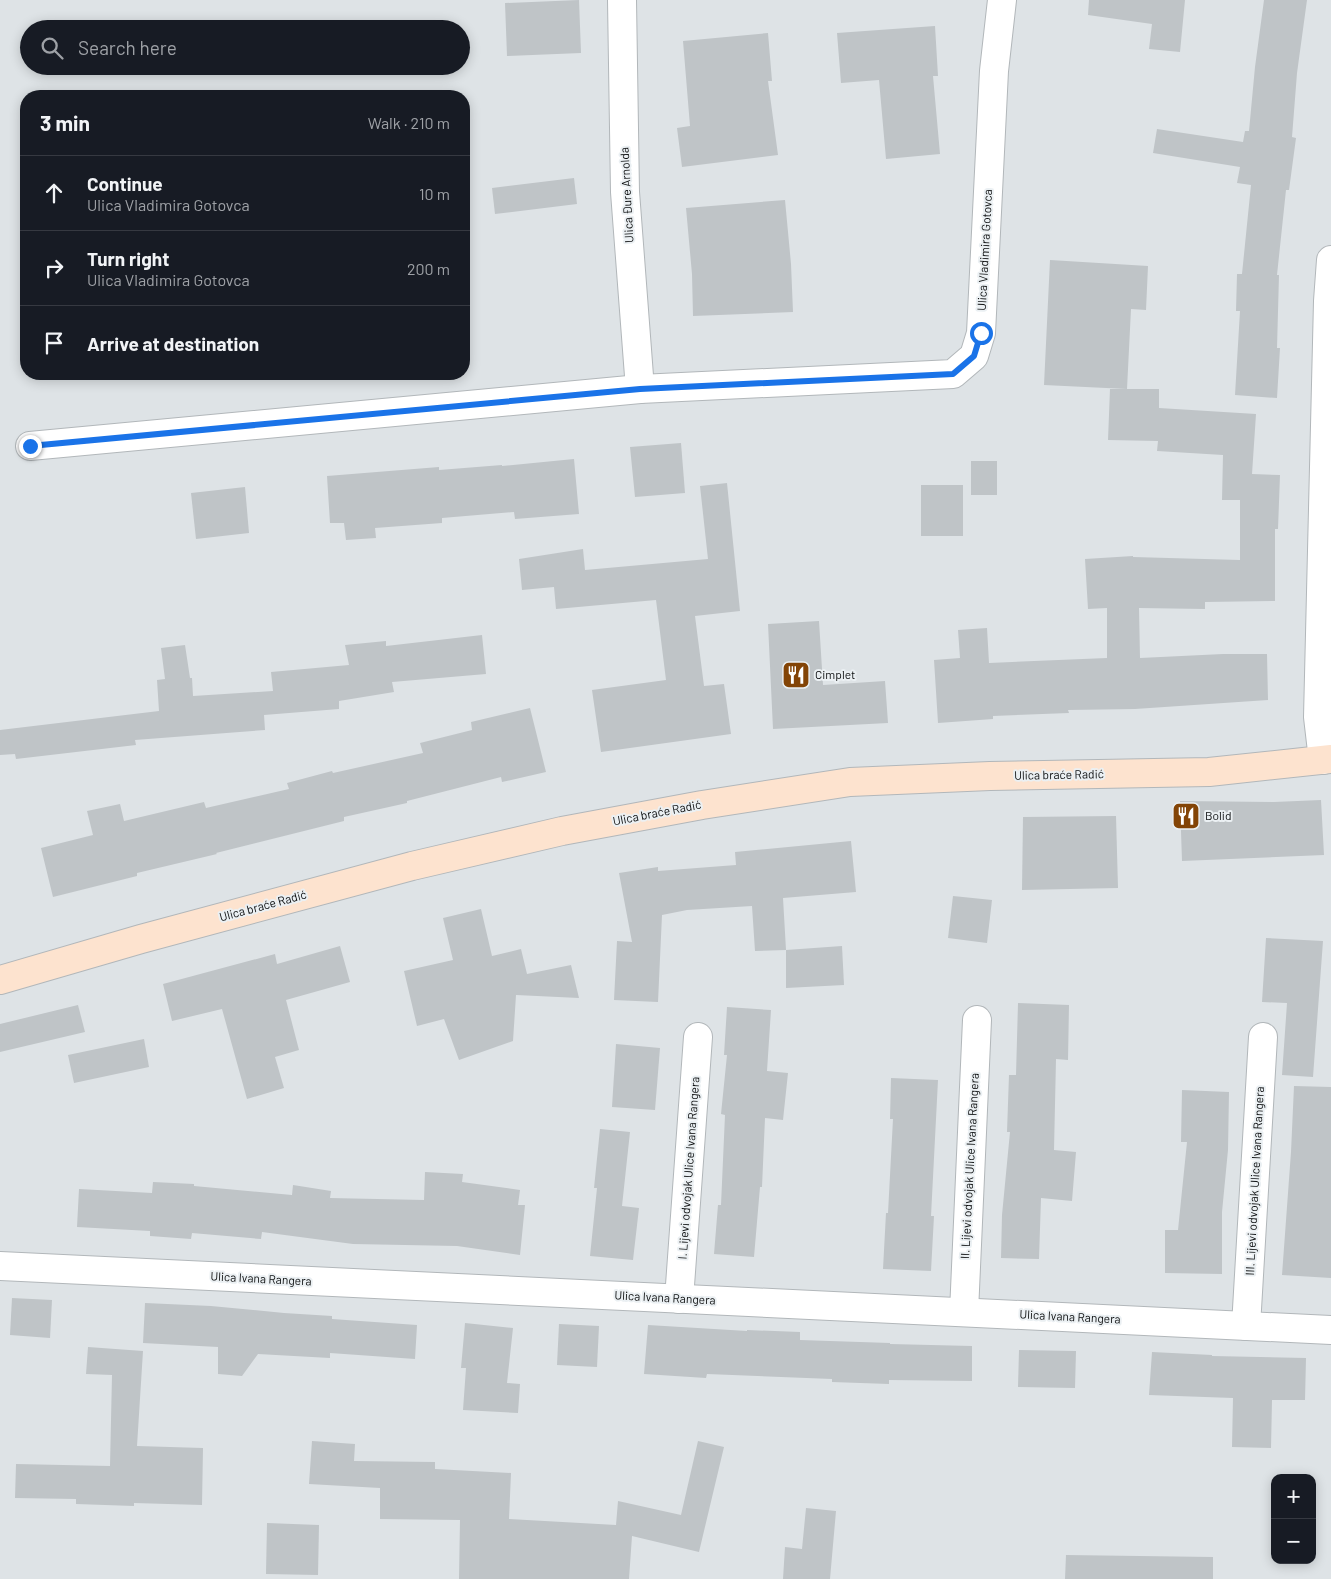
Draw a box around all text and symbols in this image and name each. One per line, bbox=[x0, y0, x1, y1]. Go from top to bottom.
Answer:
search box bbox=[20, 20, 470, 75]
icon: search bbox=[38, 34, 66, 62]
text: Search here bbox=[78, 36, 177, 59]
text: 3 min bbox=[40, 110, 90, 135]
text: Walk · 210 m bbox=[368, 113, 450, 132]
street label: Ulica Đure Arnolda bbox=[617, 147, 636, 243]
text: Continue bbox=[87, 172, 163, 195]
icon: ahead bbox=[40, 179, 68, 207]
text: 10 m bbox=[419, 184, 450, 203]
street label: Ulica Vladimira Gotovca bbox=[974, 189, 994, 311]
text: Ulica Vladimira Gotovca bbox=[87, 195, 250, 214]
text: Turn right bbox=[87, 247, 169, 270]
icon: right bbox=[40, 254, 68, 282]
text: 200 m bbox=[407, 259, 450, 278]
text: Ulica Vladimira Gotovca bbox=[87, 270, 250, 289]
route start bbox=[970, 322, 993, 345]
icon: arrive bbox=[40, 329, 68, 357]
text: Arrive at destination bbox=[87, 332, 259, 355]
route end bbox=[19, 435, 42, 458]
restaurant icon: Cimplet bbox=[781, 660, 811, 690]
place label: Cimplet bbox=[815, 667, 855, 681]
street label: Ulica braće Radić bbox=[1014, 766, 1104, 782]
street label: Ulica braće Radić bbox=[611, 797, 702, 827]
restaurant icon: Bolid bbox=[1171, 801, 1201, 831]
place label: Bolid bbox=[1205, 808, 1231, 822]
street label: Ulica braće Radić bbox=[218, 887, 308, 923]
street label: II. Lijevi odvojak Ulice Ivana Rangera bbox=[957, 1072, 981, 1259]
street label: I. Lijevi odvojak Ulice Ivana Rangera bbox=[675, 1076, 701, 1260]
street label: III. Lijevi odvojak Ulice Ivana Rangera bbox=[1242, 1086, 1266, 1276]
street label: Ulica Ivana Rangera bbox=[210, 1268, 312, 1288]
street label: Ulica Ivana Rangera bbox=[614, 1287, 716, 1307]
street label: Ulica Ivana Rangera bbox=[1019, 1306, 1121, 1326]
map controls bbox=[1271, 1474, 1316, 1564]
button: + bbox=[1271, 1474, 1316, 1519]
button: − bbox=[1271, 1519, 1316, 1564]

